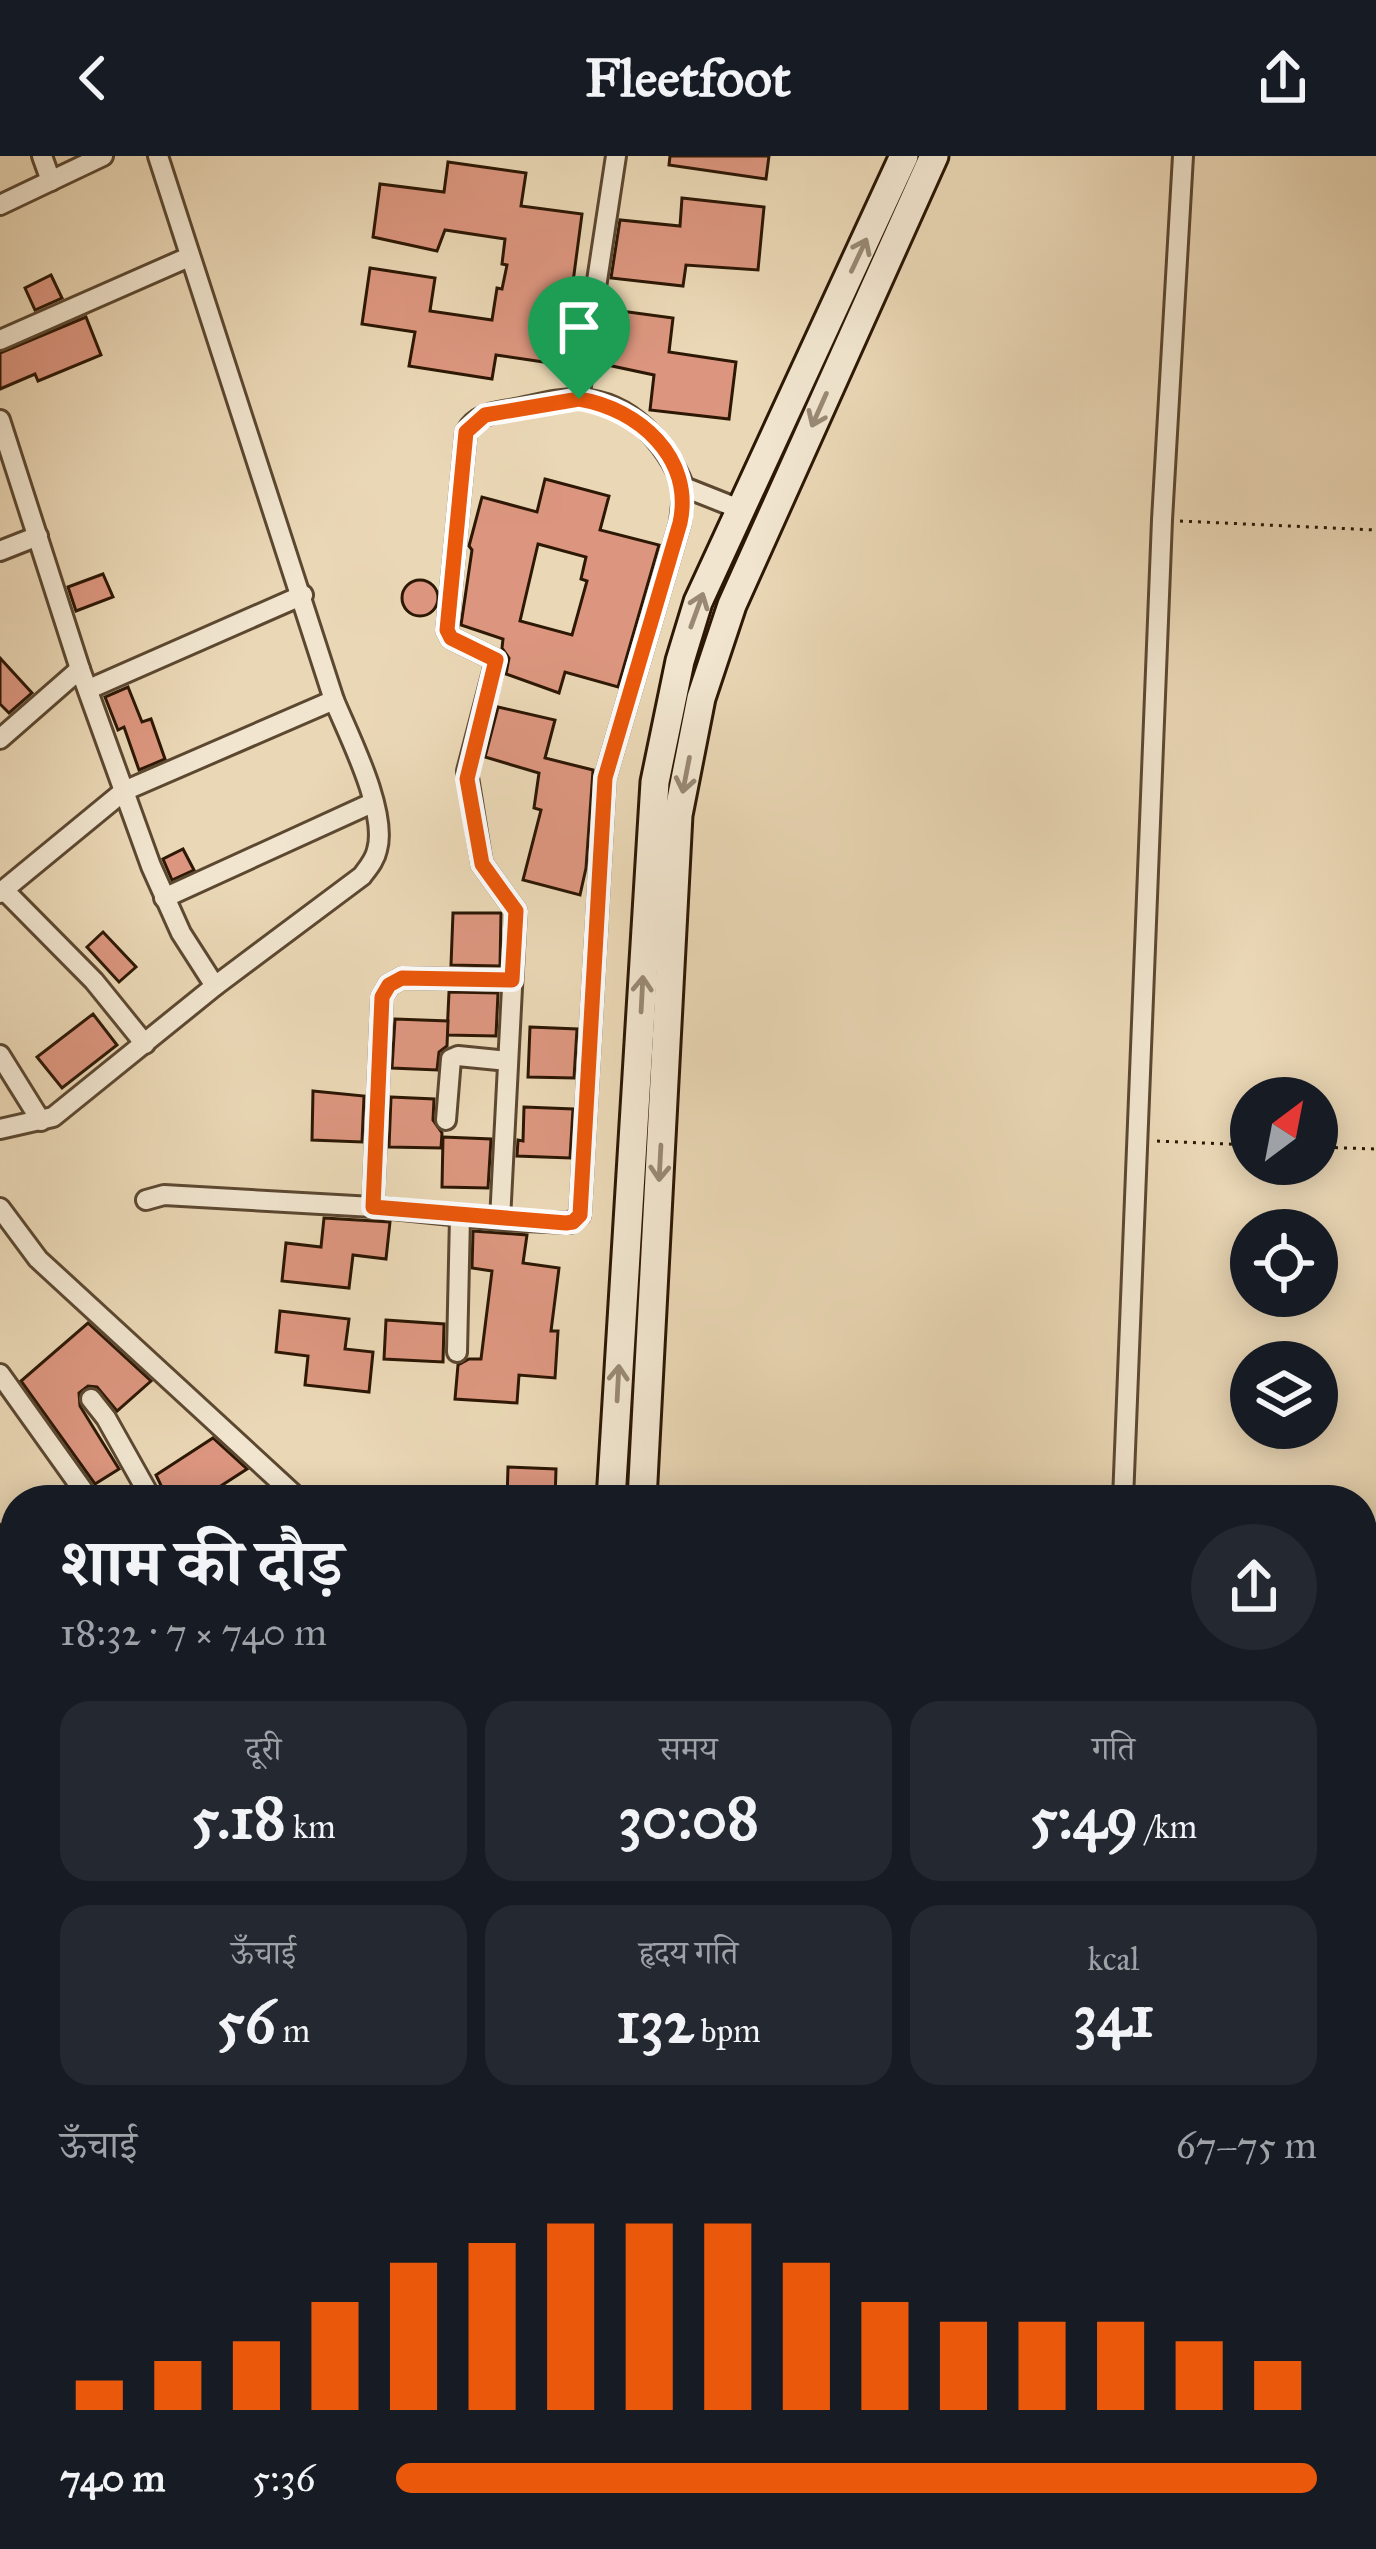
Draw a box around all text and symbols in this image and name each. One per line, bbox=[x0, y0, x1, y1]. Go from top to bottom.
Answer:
icon: back bbox=[60, 45, 126, 111]
text: Fleetfoot bbox=[585, 45, 791, 111]
icon: share bbox=[1250, 45, 1316, 111]
one-way arrow bbox=[849, 238, 871, 274]
pin bbox=[528, 276, 630, 399]
icon: arrive bbox=[546, 294, 612, 360]
one-way arrow bbox=[807, 391, 829, 427]
one-way arrow bbox=[688, 592, 709, 629]
one-way arrow bbox=[674, 754, 696, 793]
one-way arrow bbox=[631, 975, 654, 1014]
north arrow bbox=[1230, 1077, 1338, 1185]
map controls bbox=[1230, 1077, 1338, 1449]
one-way arrow bbox=[648, 1143, 671, 1182]
button: locate bbox=[1230, 1209, 1338, 1317]
button: layers bbox=[1230, 1341, 1338, 1449]
one-way arrow bbox=[607, 1364, 630, 1403]
text: शाम की दौड़ bbox=[60, 1522, 343, 1603]
button: share bbox=[1191, 1524, 1317, 1650]
text: 18:32 · 7 × 740 m bbox=[60, 1608, 327, 1656]
text: दूरी bbox=[246, 1729, 281, 1769]
text: समय bbox=[659, 1729, 718, 1769]
text: गति bbox=[1092, 1729, 1135, 1769]
text: 5.18 bbox=[191, 1781, 286, 1854]
text: 30:08 bbox=[618, 1781, 759, 1854]
text: 5:49 bbox=[1030, 1781, 1138, 1854]
text: km bbox=[286, 1807, 336, 1847]
text: /km bbox=[1138, 1807, 1197, 1847]
text: ऊँचाई bbox=[231, 1933, 296, 1973]
text: हृदय गति bbox=[639, 1933, 738, 1973]
text: kcal bbox=[1088, 1939, 1139, 1979]
text: 341 bbox=[1073, 1979, 1154, 2052]
text: 56 bbox=[217, 1985, 275, 2058]
text: 132 bbox=[616, 1985, 694, 2058]
text: m bbox=[275, 2011, 310, 2051]
text: bpm bbox=[694, 2011, 761, 2051]
text: ऊँचाई bbox=[60, 2121, 137, 2169]
text: 67–75 m bbox=[1176, 2121, 1317, 2169]
text: 740 m bbox=[60, 2454, 166, 2502]
text: 5:36 bbox=[252, 2454, 316, 2502]

